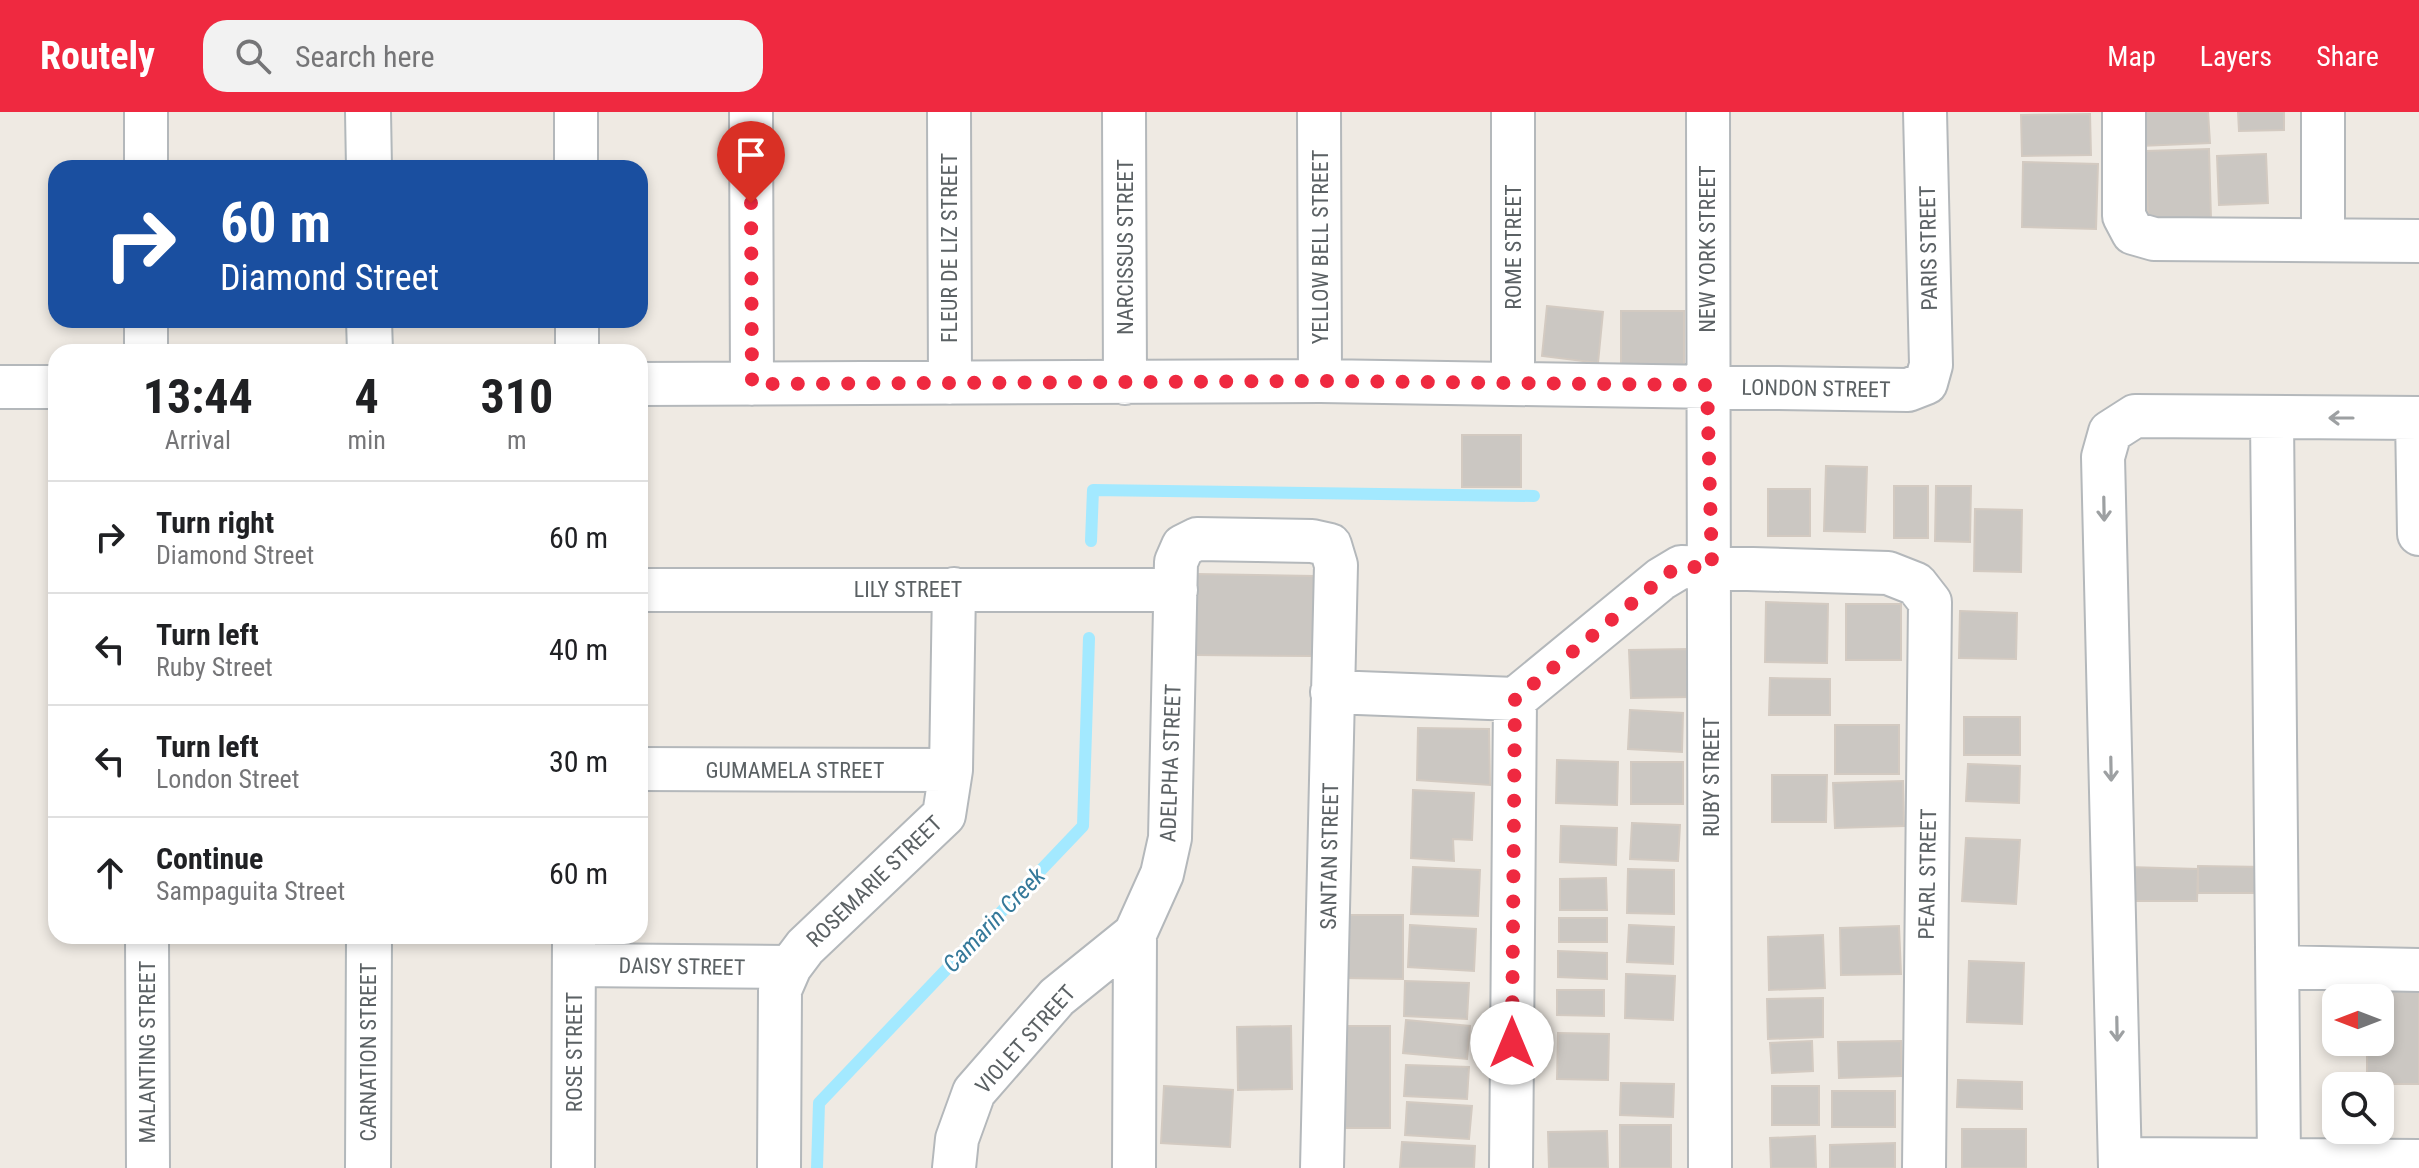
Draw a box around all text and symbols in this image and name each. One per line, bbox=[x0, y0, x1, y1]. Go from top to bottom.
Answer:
search box bbox=[203, 20, 763, 92]
text: Routely bbox=[40, 34, 155, 78]
icon: search bbox=[231, 34, 275, 78]
text: Search here bbox=[295, 39, 435, 74]
text: Map bbox=[2107, 40, 2156, 73]
text: Layers bbox=[2200, 40, 2272, 73]
text: Share bbox=[2316, 40, 2379, 73]
pin bbox=[717, 121, 785, 203]
icon: arrive bbox=[729, 133, 773, 177]
street label: YELLOW BELL STREET bbox=[1308, 150, 1333, 344]
street label: FLEUR DE LIZ STREET bbox=[937, 153, 962, 343]
street label: NARCISSUS STREET bbox=[1113, 159, 1138, 335]
street label: NEW YORK STREET bbox=[1695, 165, 1720, 333]
street label: ROME STREET bbox=[1501, 184, 1526, 310]
street label: PARIS STREET bbox=[1915, 185, 1942, 311]
text: 60 m bbox=[220, 190, 331, 256]
icon: right bbox=[88, 192, 192, 296]
text: Diamond Street bbox=[220, 257, 439, 299]
text: 13:44 bbox=[143, 368, 253, 425]
text: 4 bbox=[355, 368, 379, 425]
text: 310 bbox=[480, 368, 553, 425]
street label: LONDON STREET bbox=[1741, 375, 1891, 402]
one-way arrow bbox=[2328, 410, 2355, 426]
text: Arrival bbox=[165, 425, 231, 455]
text: min bbox=[348, 425, 386, 455]
text: m bbox=[507, 425, 527, 455]
one-way arrow bbox=[2097, 495, 2112, 522]
text: Turn right bbox=[156, 505, 274, 540]
icon: right bbox=[88, 515, 132, 559]
text: 60 m bbox=[549, 520, 608, 555]
text: Diamond Street bbox=[156, 540, 314, 570]
street label: LILY STREET bbox=[854, 577, 962, 602]
text: Turn left bbox=[156, 617, 259, 652]
icon: left bbox=[88, 627, 132, 671]
text: 40 m bbox=[549, 632, 608, 667]
text: Ruby Street bbox=[156, 652, 273, 682]
street label: ADELPHA STREET bbox=[1155, 683, 1186, 843]
street label: RUBY STREET bbox=[1699, 717, 1724, 837]
text: Turn left bbox=[156, 729, 259, 764]
icon: left bbox=[88, 739, 132, 783]
text: 30 m bbox=[549, 744, 608, 779]
one-way arrow bbox=[2103, 755, 2118, 782]
street label: GUMAMELA STREET bbox=[706, 758, 884, 783]
text: London Street bbox=[156, 764, 299, 794]
street label: SANTAN STREET bbox=[1316, 782, 1343, 930]
street label: PEARL STREET bbox=[1914, 808, 1941, 940]
street label: ROSEMARIE STREET bbox=[802, 811, 947, 952]
text: Continue bbox=[156, 841, 263, 876]
icon: ahead bbox=[88, 851, 132, 895]
text: 60 m bbox=[549, 856, 608, 891]
water label: Camarin Creek bbox=[937, 862, 1051, 978]
text: Sampaguita Street bbox=[156, 876, 345, 906]
street label: DAISY STREET bbox=[618, 953, 746, 980]
street label: MALANTING STREET bbox=[135, 961, 160, 1143]
street label: CARNATION STREET bbox=[356, 963, 381, 1141]
street label: VIOLET STREET bbox=[970, 980, 1080, 1099]
north arrow bbox=[2322, 984, 2394, 1056]
map controls bbox=[2322, 984, 2394, 1144]
street label: ROSE STREET bbox=[562, 992, 587, 1112]
position arrow bbox=[1470, 1001, 1554, 1085]
one-way arrow bbox=[2109, 1015, 2124, 1042]
button: search bbox=[2322, 1072, 2394, 1144]

